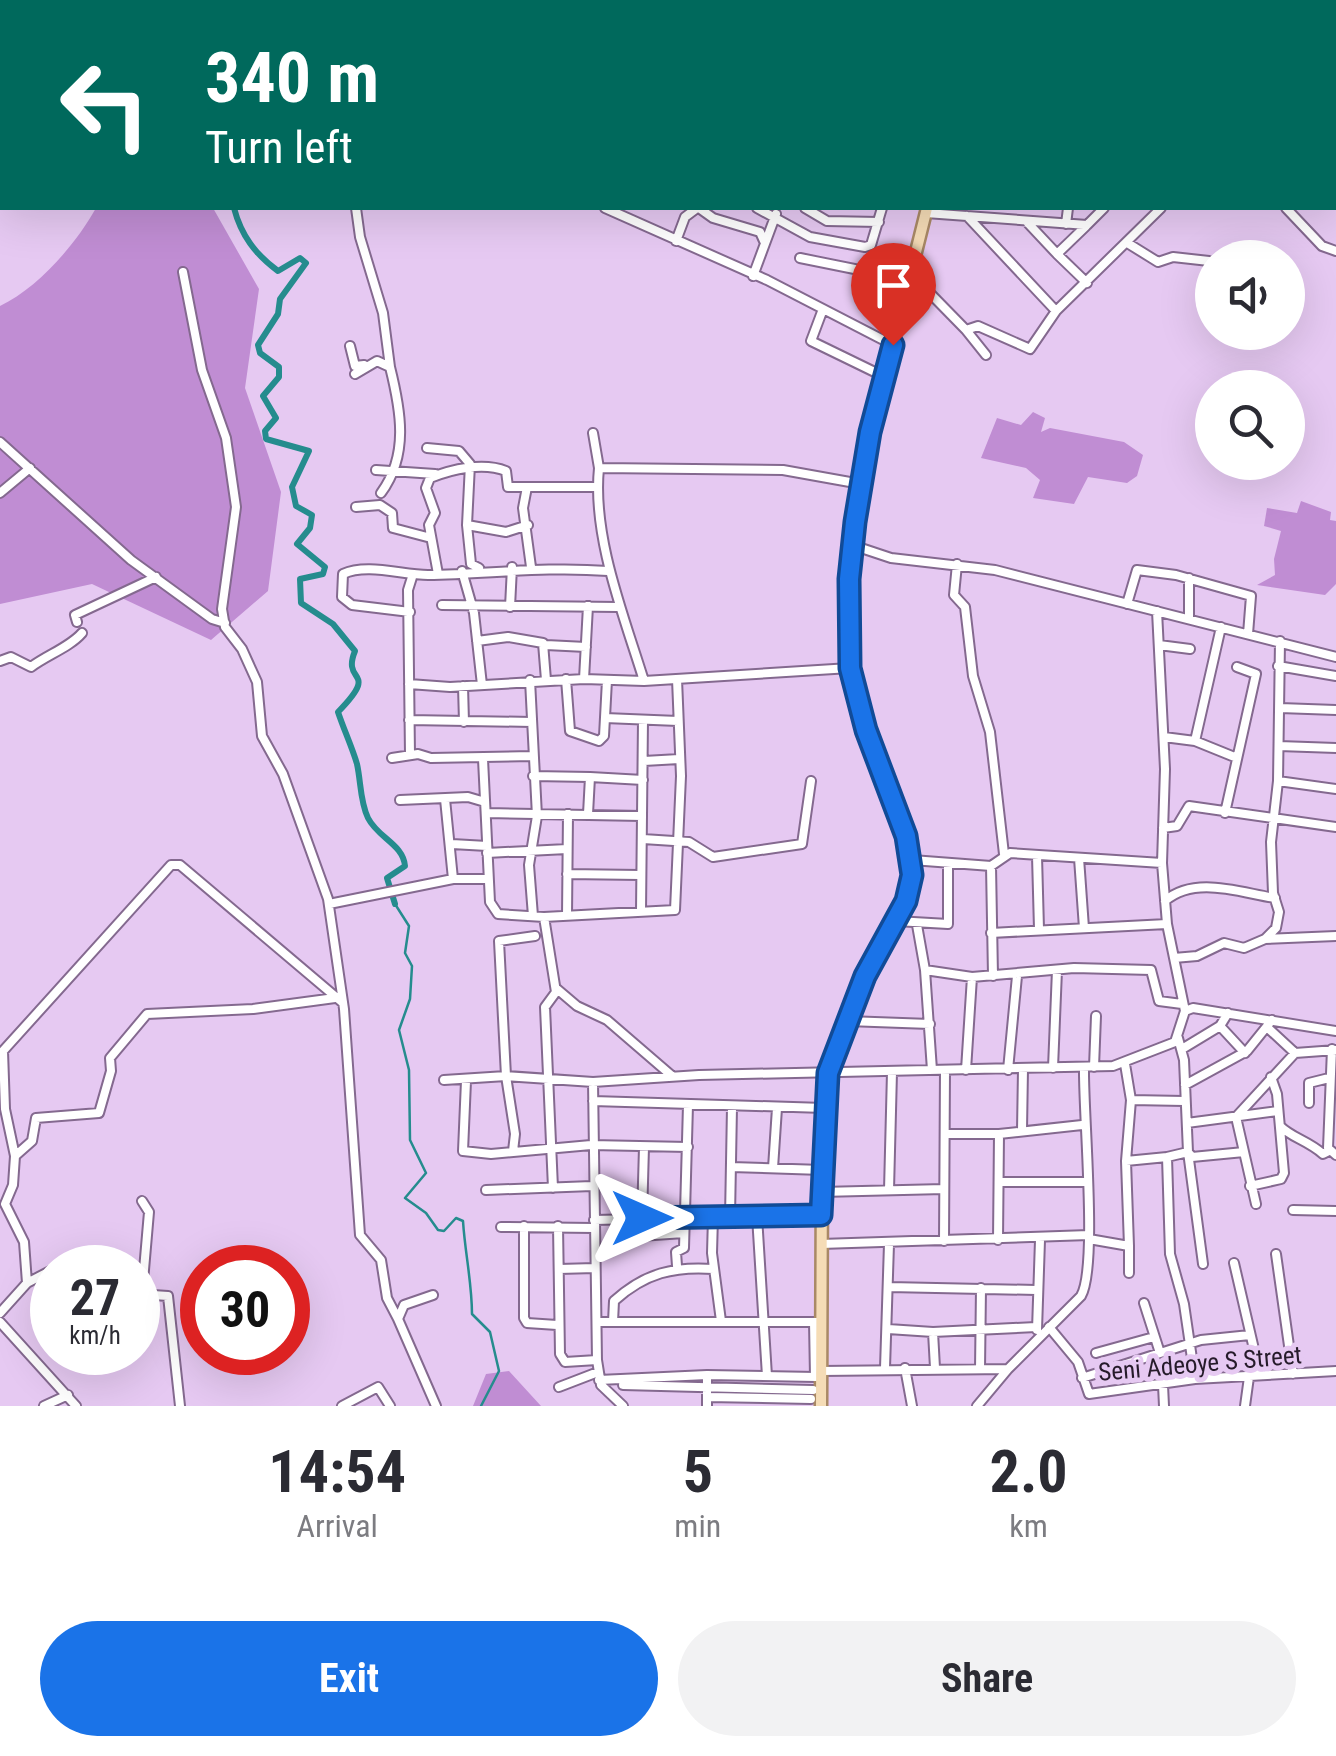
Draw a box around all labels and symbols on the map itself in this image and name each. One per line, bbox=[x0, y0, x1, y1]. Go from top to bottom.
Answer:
pin bbox=[851, 243, 936, 346]
position arrow bbox=[590, 1166, 694, 1270]
speed limit sign: 30 bbox=[180, 1245, 310, 1375]
street label: Seni Adeoye S Street bbox=[1097, 1340, 1303, 1387]

